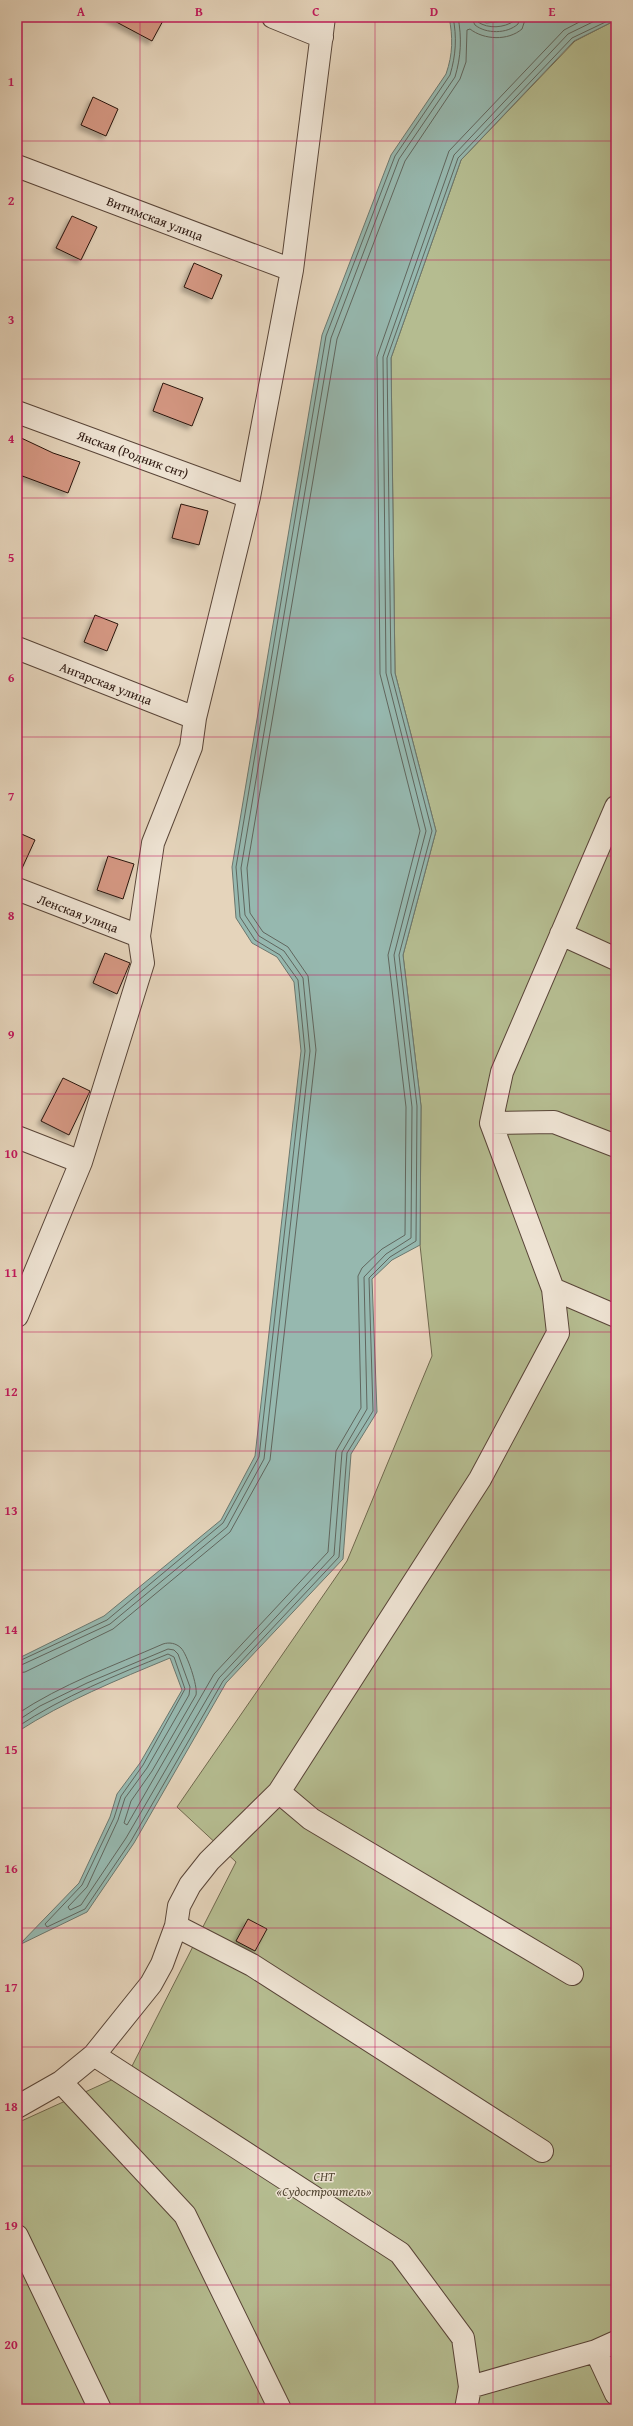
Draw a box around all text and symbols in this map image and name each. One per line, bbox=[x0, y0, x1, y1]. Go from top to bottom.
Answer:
text: A bbox=[77, 2, 86, 21]
text: B bbox=[195, 2, 203, 21]
text: C bbox=[312, 2, 320, 21]
text: D bbox=[430, 2, 438, 21]
text: E bbox=[549, 2, 556, 21]
text: 1 bbox=[8, 72, 14, 91]
text: 2 bbox=[8, 191, 15, 210]
street label: Витимская улица bbox=[104, 191, 206, 246]
text: 3 bbox=[8, 310, 14, 329]
street label: Янская (Родник снт) bbox=[74, 425, 191, 483]
text: 4 bbox=[8, 429, 15, 448]
text: 5 bbox=[8, 548, 15, 567]
street label: Ангарская улица bbox=[57, 657, 155, 710]
text: 6 bbox=[8, 668, 15, 687]
text: 7 bbox=[8, 787, 15, 806]
street label: Ленская улица bbox=[35, 889, 122, 938]
text: 8 bbox=[8, 906, 15, 925]
text: 9 bbox=[8, 1025, 15, 1044]
text: 10 bbox=[4, 1144, 18, 1163]
text: 11 bbox=[4, 1263, 18, 1282]
text: 12 bbox=[4, 1382, 18, 1401]
text: 13 bbox=[4, 1501, 18, 1520]
text: 14 bbox=[4, 1620, 18, 1639]
text: 15 bbox=[4, 1740, 18, 1759]
text: 16 bbox=[4, 1859, 18, 1878]
text: 17 bbox=[4, 1978, 18, 1997]
text: 18 bbox=[4, 2097, 18, 2116]
park label: СНТ «Судостроитель» bbox=[276, 2167, 372, 2201]
text: 19 bbox=[4, 2216, 18, 2235]
text: 20 bbox=[4, 2335, 18, 2354]

